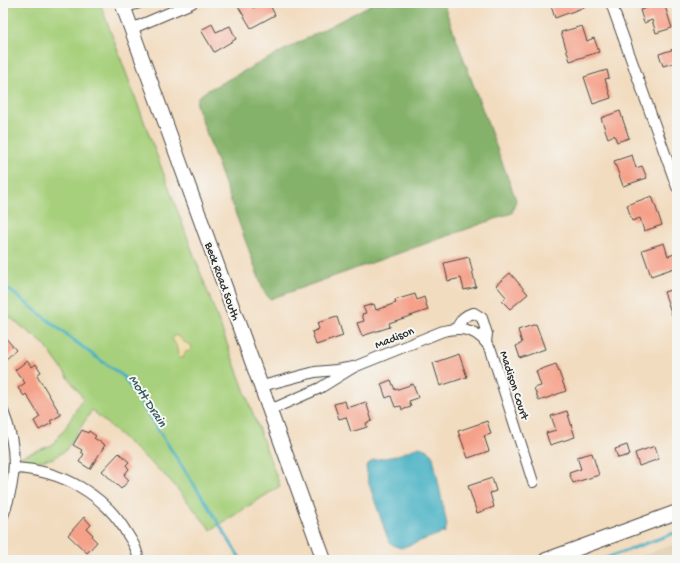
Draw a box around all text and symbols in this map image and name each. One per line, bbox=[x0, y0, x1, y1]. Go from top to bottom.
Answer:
street label: Beck Road South bbox=[200, 240, 242, 323]
street label: Madison bbox=[373, 325, 417, 353]
street label: Madison Court bbox=[495, 350, 531, 423]
water label: Mott Drain bbox=[125, 373, 170, 431]

